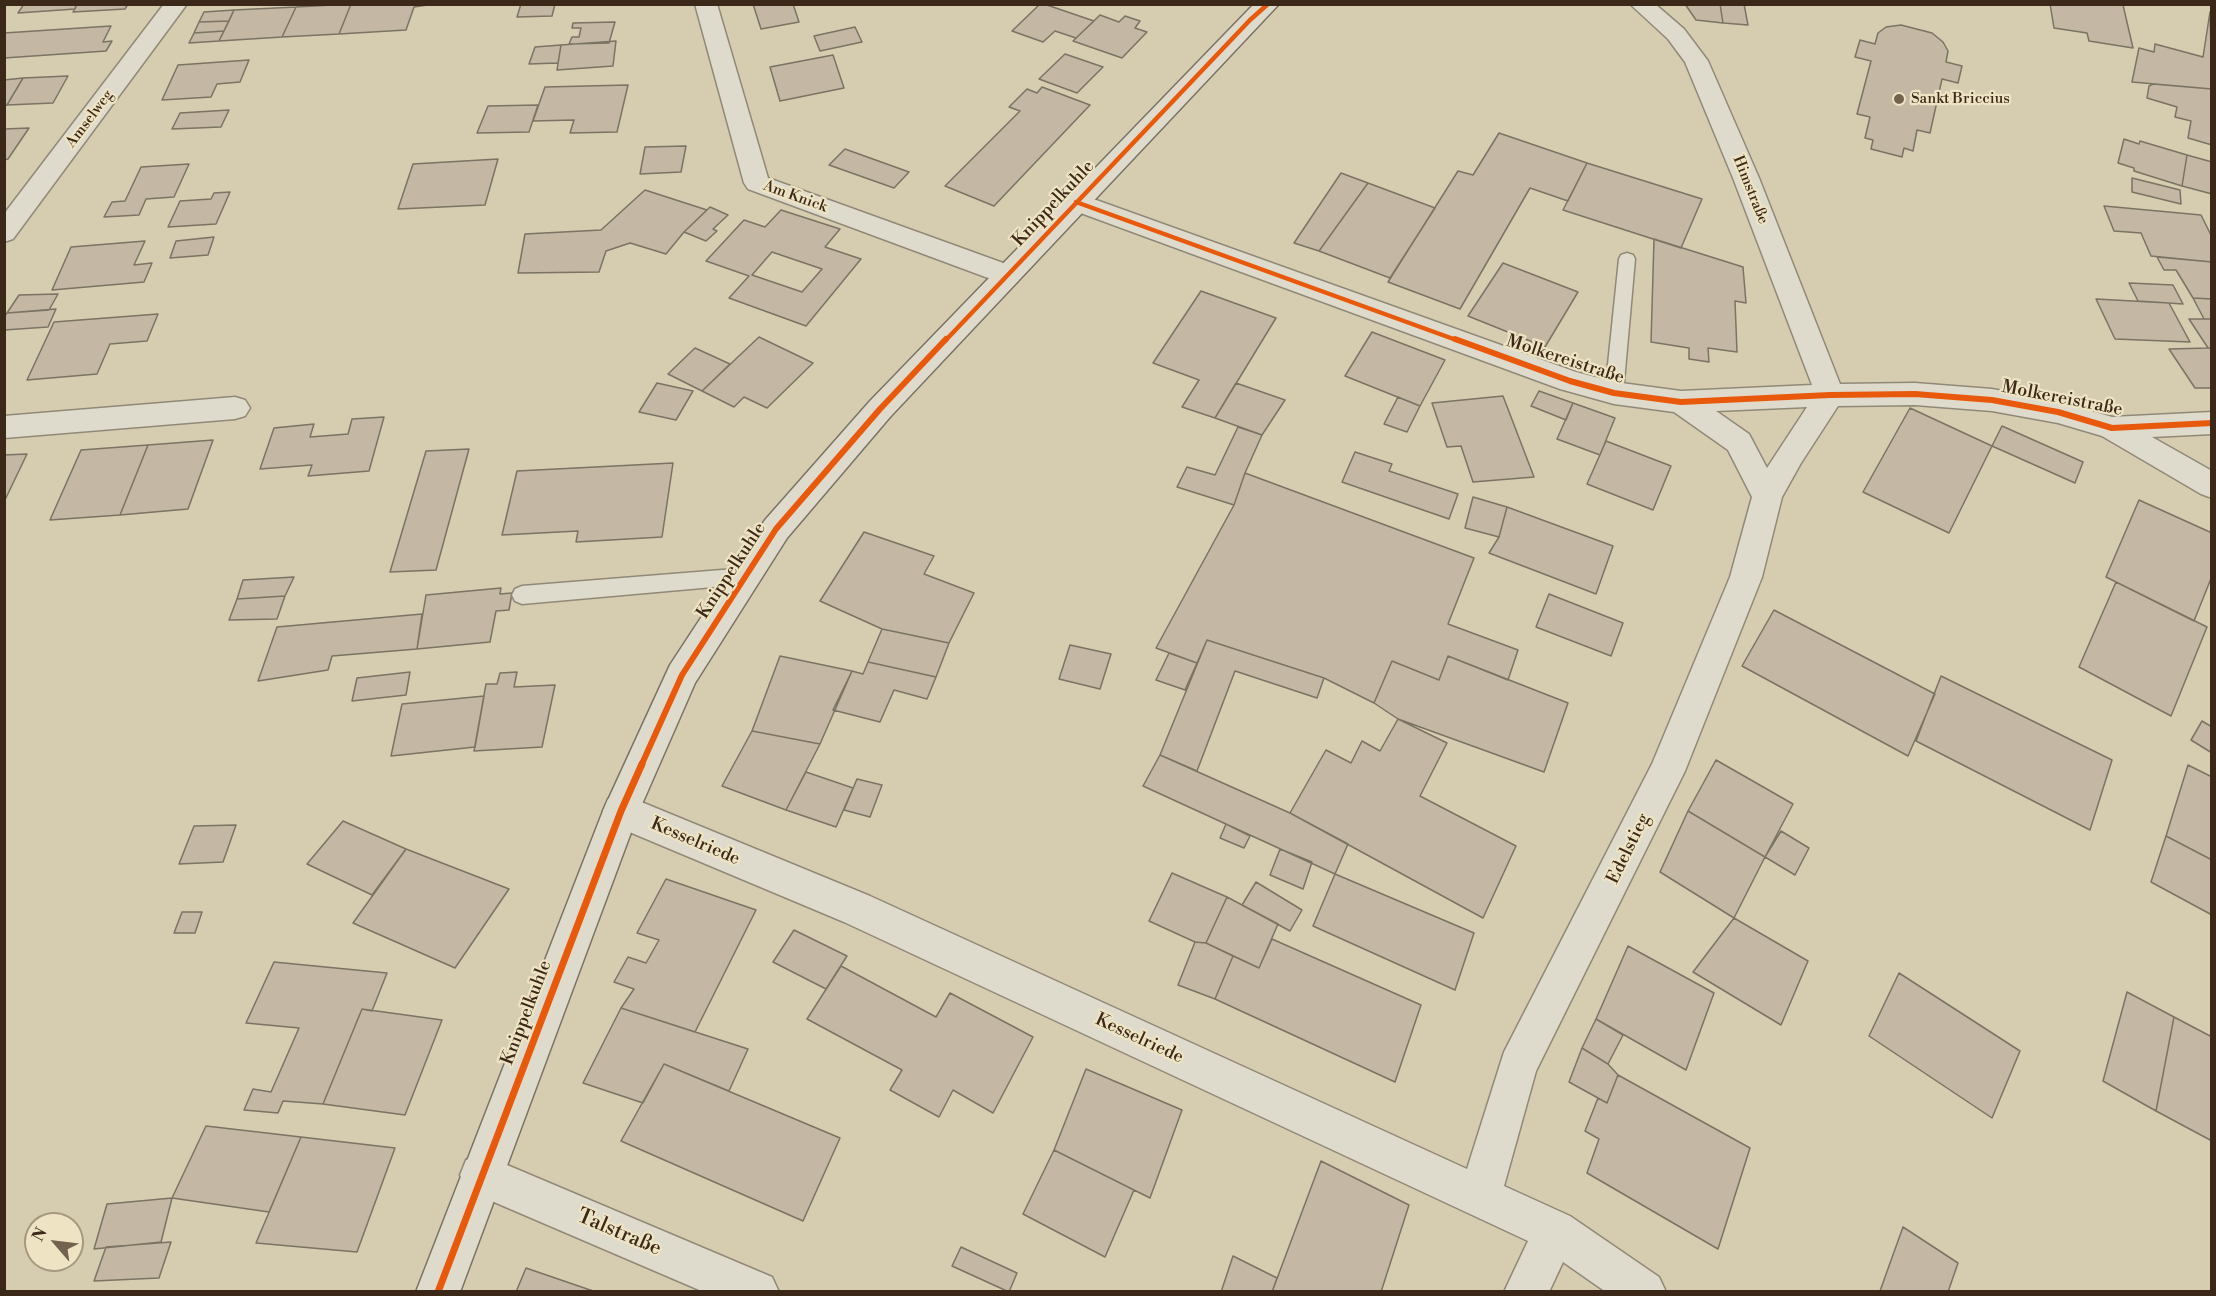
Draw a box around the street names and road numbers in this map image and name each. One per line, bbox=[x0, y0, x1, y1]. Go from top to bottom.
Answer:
street label: Amselweg bbox=[62, 87, 118, 151]
street label: Himstraße bbox=[1728, 153, 1772, 227]
street label: Knippelkuhle bbox=[1008, 156, 1100, 252]
street label: Am Knick bbox=[761, 177, 829, 217]
street label: Molkereistraße bbox=[1503, 331, 1627, 389]
street label: Molkereistraße bbox=[2000, 377, 2124, 421]
street label: Knippelkuhle bbox=[693, 519, 771, 623]
street label: Edelstieg bbox=[1603, 810, 1655, 888]
street label: Kesselriede bbox=[647, 814, 743, 870]
street label: Knippelkuhle bbox=[497, 958, 557, 1068]
street label: Kesselriede bbox=[1091, 1009, 1187, 1069]
street label: Talstraße bbox=[573, 1204, 665, 1262]

